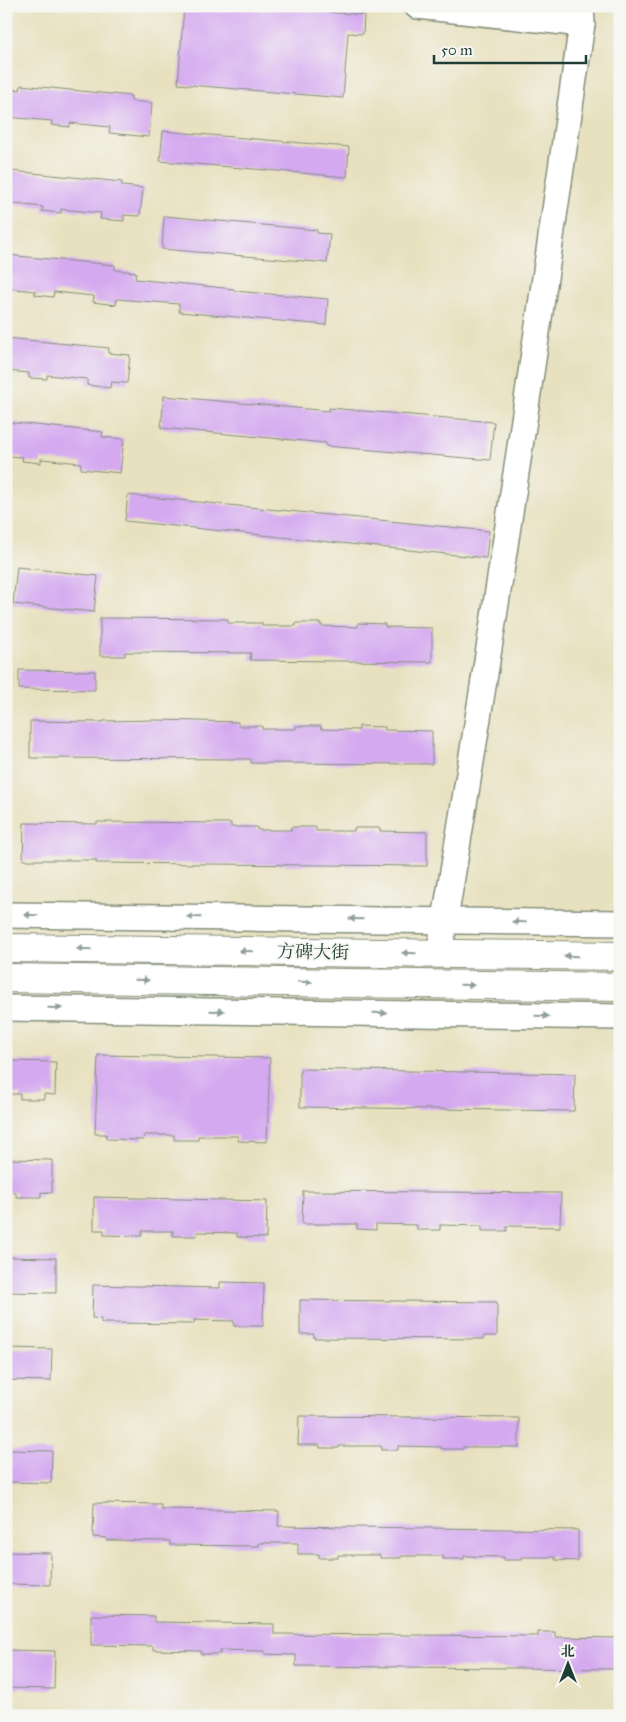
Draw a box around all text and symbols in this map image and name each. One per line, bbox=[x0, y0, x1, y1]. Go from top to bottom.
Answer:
scale bar bbox=[434, 32, 586, 64]
text: 50 m bbox=[441, 41, 473, 59]
one-way arrow bbox=[23, 911, 39, 919]
one-way arrow bbox=[185, 913, 201, 921]
one-way arrow bbox=[348, 915, 364, 923]
one-way arrow bbox=[510, 917, 526, 925]
street label: 方碑大街 bbox=[277, 940, 349, 964]
one-way arrow bbox=[75, 945, 91, 953]
one-way arrow bbox=[238, 947, 254, 955]
one-way arrow bbox=[400, 949, 416, 957]
one-way arrow bbox=[563, 951, 579, 959]
one-way arrow bbox=[135, 976, 151, 984]
one-way arrow bbox=[297, 979, 313, 987]
one-way arrow bbox=[460, 981, 476, 989]
one-way arrow bbox=[47, 1004, 63, 1012]
one-way arrow bbox=[210, 1007, 226, 1015]
one-way arrow bbox=[372, 1010, 388, 1018]
one-way arrow bbox=[535, 1012, 551, 1020]
north arrow bbox=[544, 1640, 594, 1690]
text: 北 bbox=[561, 1643, 575, 1660]

